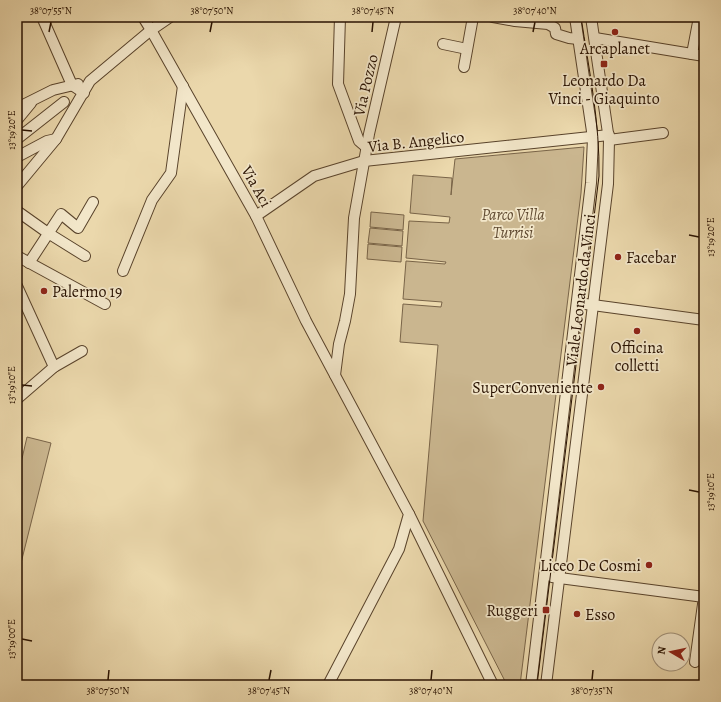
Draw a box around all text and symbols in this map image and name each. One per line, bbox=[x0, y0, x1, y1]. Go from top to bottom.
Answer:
text: 38°07'55"N bbox=[30, 4, 72, 17]
text: 38°07'50"N bbox=[190, 4, 234, 17]
text: 38°07'45"N bbox=[352, 4, 394, 17]
text: 38°07'40"N bbox=[513, 4, 557, 17]
marker: Arcaplanet bbox=[610, 27, 620, 37]
place label: Arcaplanet bbox=[579, 38, 650, 60]
street label: Via Pozzo bbox=[348, 52, 384, 119]
marker: Leonardo Da Vinci - Giaquinto bbox=[599, 59, 609, 69]
place label: Leonardo Da Vinci - Giaquinto bbox=[547, 70, 660, 110]
text: 13°19'20"E bbox=[5, 110, 18, 150]
street label: Via B. Angelico bbox=[366, 126, 465, 158]
street label: Via Aci bbox=[235, 161, 277, 211]
park label: Parco Villa Turrisi bbox=[481, 204, 545, 244]
street label: Viale Leonardo da Vinci bbox=[561, 213, 601, 369]
text: 13°19'20"E bbox=[704, 217, 717, 257]
place label: Facebar bbox=[626, 247, 676, 269]
marker: Facebar bbox=[613, 252, 623, 262]
place label: Palermo 19 bbox=[52, 281, 122, 303]
marker: Palermo 19 bbox=[39, 286, 49, 296]
marker: Officina colletti bbox=[632, 326, 642, 336]
place label: Officina colletti bbox=[611, 337, 664, 377]
text: 13°19'10"E bbox=[5, 366, 18, 404]
place label: SuperConveniente bbox=[472, 377, 593, 399]
marker: SuperConveniente bbox=[596, 382, 606, 392]
text: 13°19'10"E bbox=[704, 473, 717, 511]
place label: Liceo De Cosmi bbox=[540, 555, 641, 577]
marker: Liceo De Cosmi bbox=[644, 560, 654, 570]
place label: Ruggeri bbox=[486, 600, 538, 622]
place label: Esso bbox=[585, 604, 615, 626]
marker: Ruggeri bbox=[541, 605, 551, 615]
marker: Esso bbox=[572, 609, 582, 619]
text: 13°19'00"E bbox=[5, 619, 18, 659]
north arrow bbox=[651, 632, 691, 672]
text: N bbox=[654, 645, 670, 656]
text: 38°07'50"N bbox=[86, 684, 130, 697]
text: 38°07'45"N bbox=[248, 684, 290, 697]
text: 38°07'40"N bbox=[409, 684, 453, 697]
text: 38°07'35"N bbox=[571, 684, 613, 697]

